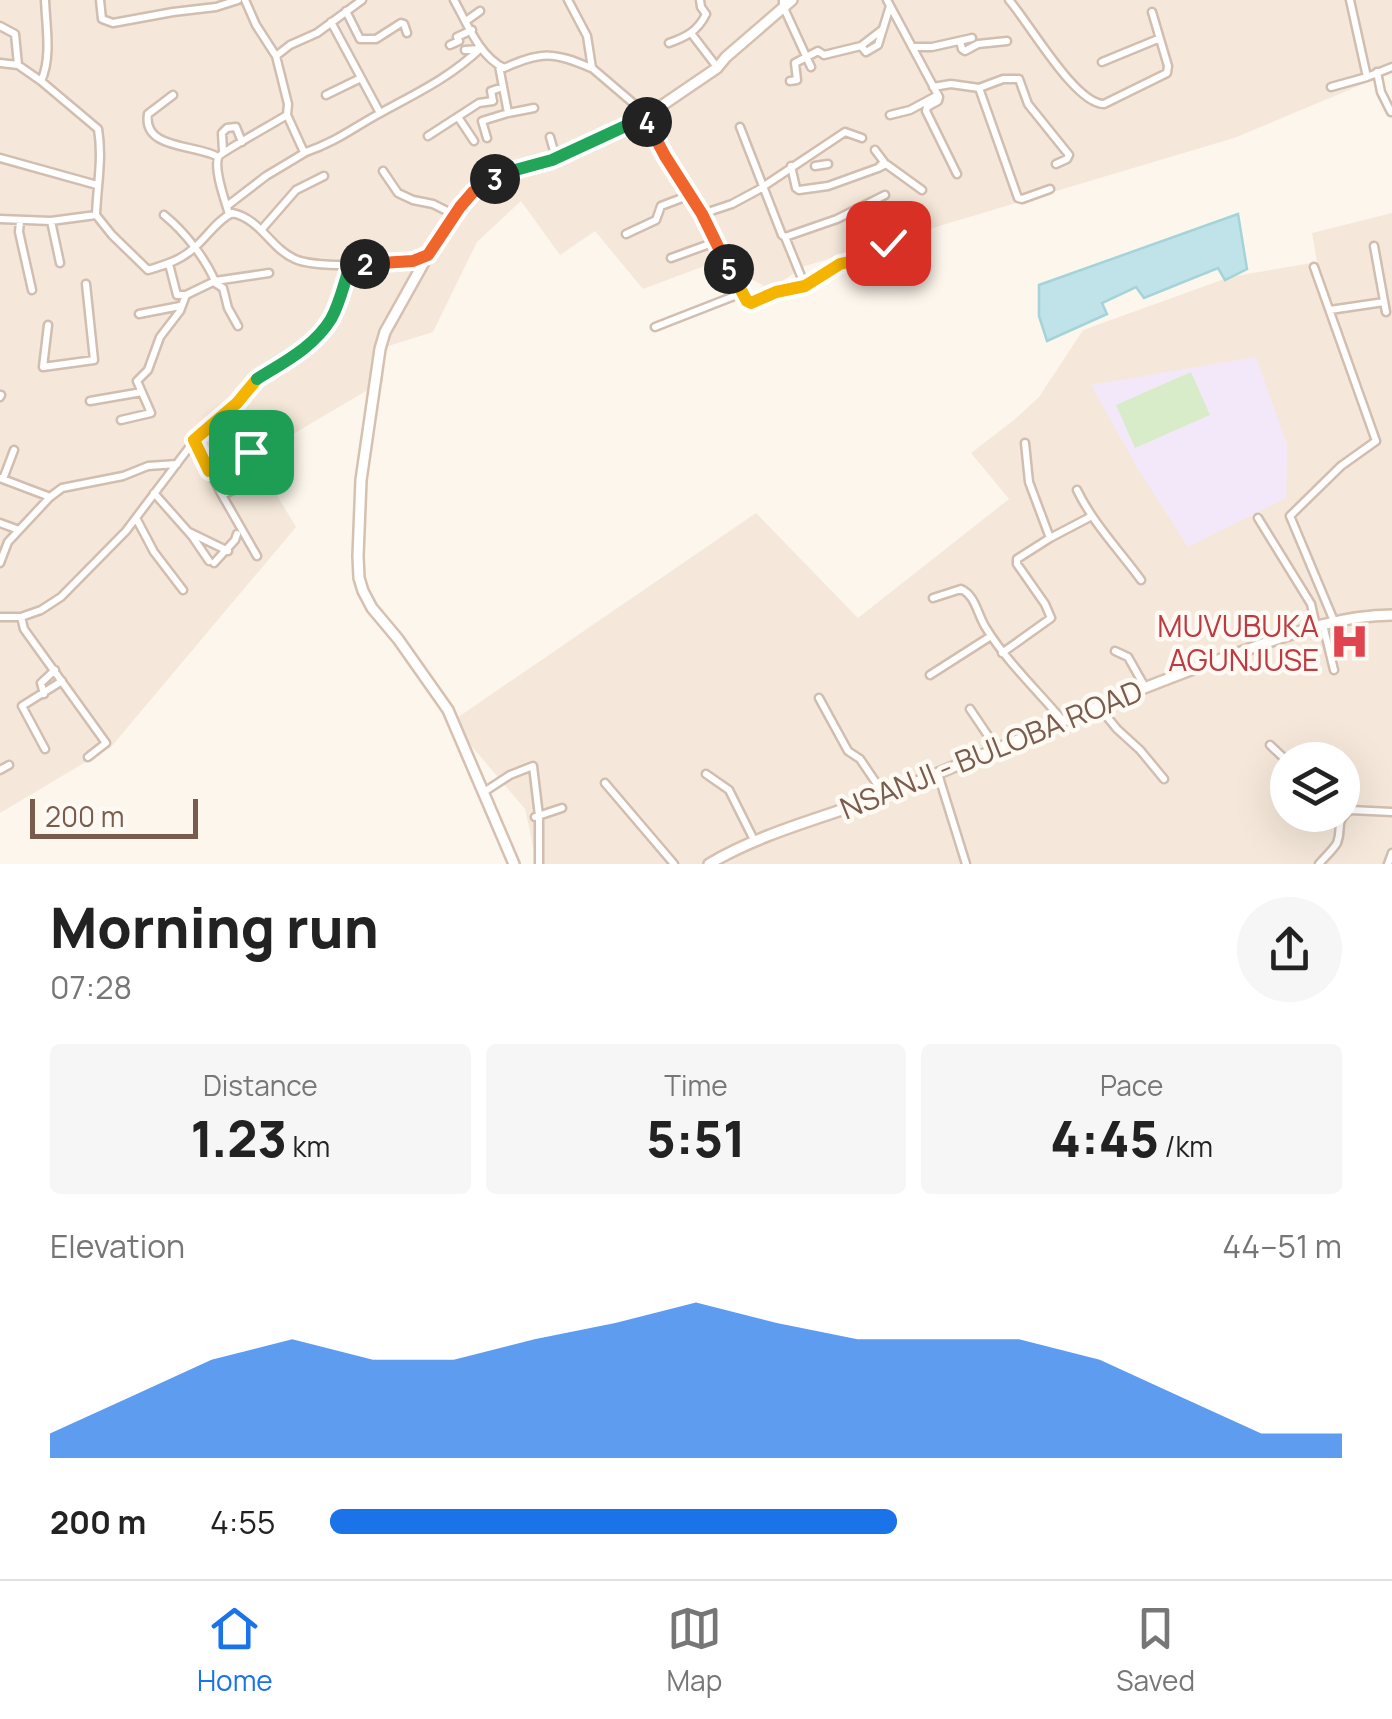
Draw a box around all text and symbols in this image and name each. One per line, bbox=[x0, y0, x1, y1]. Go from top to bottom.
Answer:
pin: 4 bbox=[622, 97, 672, 147]
text: 4 bbox=[638, 103, 656, 141]
pin: 3 bbox=[470, 154, 520, 204]
text: 3 bbox=[487, 160, 503, 198]
pin bbox=[846, 201, 931, 286]
icon: check bbox=[861, 216, 916, 271]
pin: 2 bbox=[340, 239, 390, 289]
pin: 5 bbox=[704, 244, 754, 294]
text: 2 bbox=[357, 245, 373, 283]
text: 5 bbox=[721, 250, 737, 288]
pin bbox=[209, 410, 294, 495]
icon: arrive bbox=[224, 425, 279, 480]
place label: MUVUBUKA AGUNJUSE bbox=[1157, 605, 1319, 680]
hospital icon: MUVUBUKA AGUNJUSE bbox=[1328, 621, 1370, 663]
street label: NSANJI - BULOBA ROAD bbox=[834, 670, 1148, 828]
map controls bbox=[1270, 742, 1360, 832]
button: layers bbox=[1270, 742, 1360, 832]
scale bar bbox=[30, 794, 198, 838]
text: 200 m bbox=[45, 797, 124, 835]
text: Morning run bbox=[50, 889, 379, 965]
button: share bbox=[1237, 897, 1342, 1002]
text: 07:28 bbox=[50, 965, 132, 1009]
text: Distance bbox=[203, 1066, 318, 1104]
text: Time bbox=[664, 1066, 728, 1104]
text: Pace bbox=[1100, 1066, 1163, 1104]
text: 1.23 bbox=[190, 1104, 287, 1172]
text: 5:51 bbox=[646, 1104, 746, 1172]
text: 4:45 bbox=[1050, 1104, 1159, 1172]
text: km bbox=[287, 1127, 330, 1165]
text: /km bbox=[1159, 1127, 1213, 1165]
text: Elevation bbox=[50, 1224, 185, 1268]
text: 44–51 m bbox=[1222, 1224, 1342, 1268]
text: 200 m bbox=[50, 1500, 146, 1544]
text: 4:55 bbox=[210, 1500, 275, 1544]
tab: Home bbox=[197, 1601, 273, 1699]
tab: Map bbox=[667, 1601, 722, 1699]
tab: Saved bbox=[1116, 1601, 1195, 1699]

